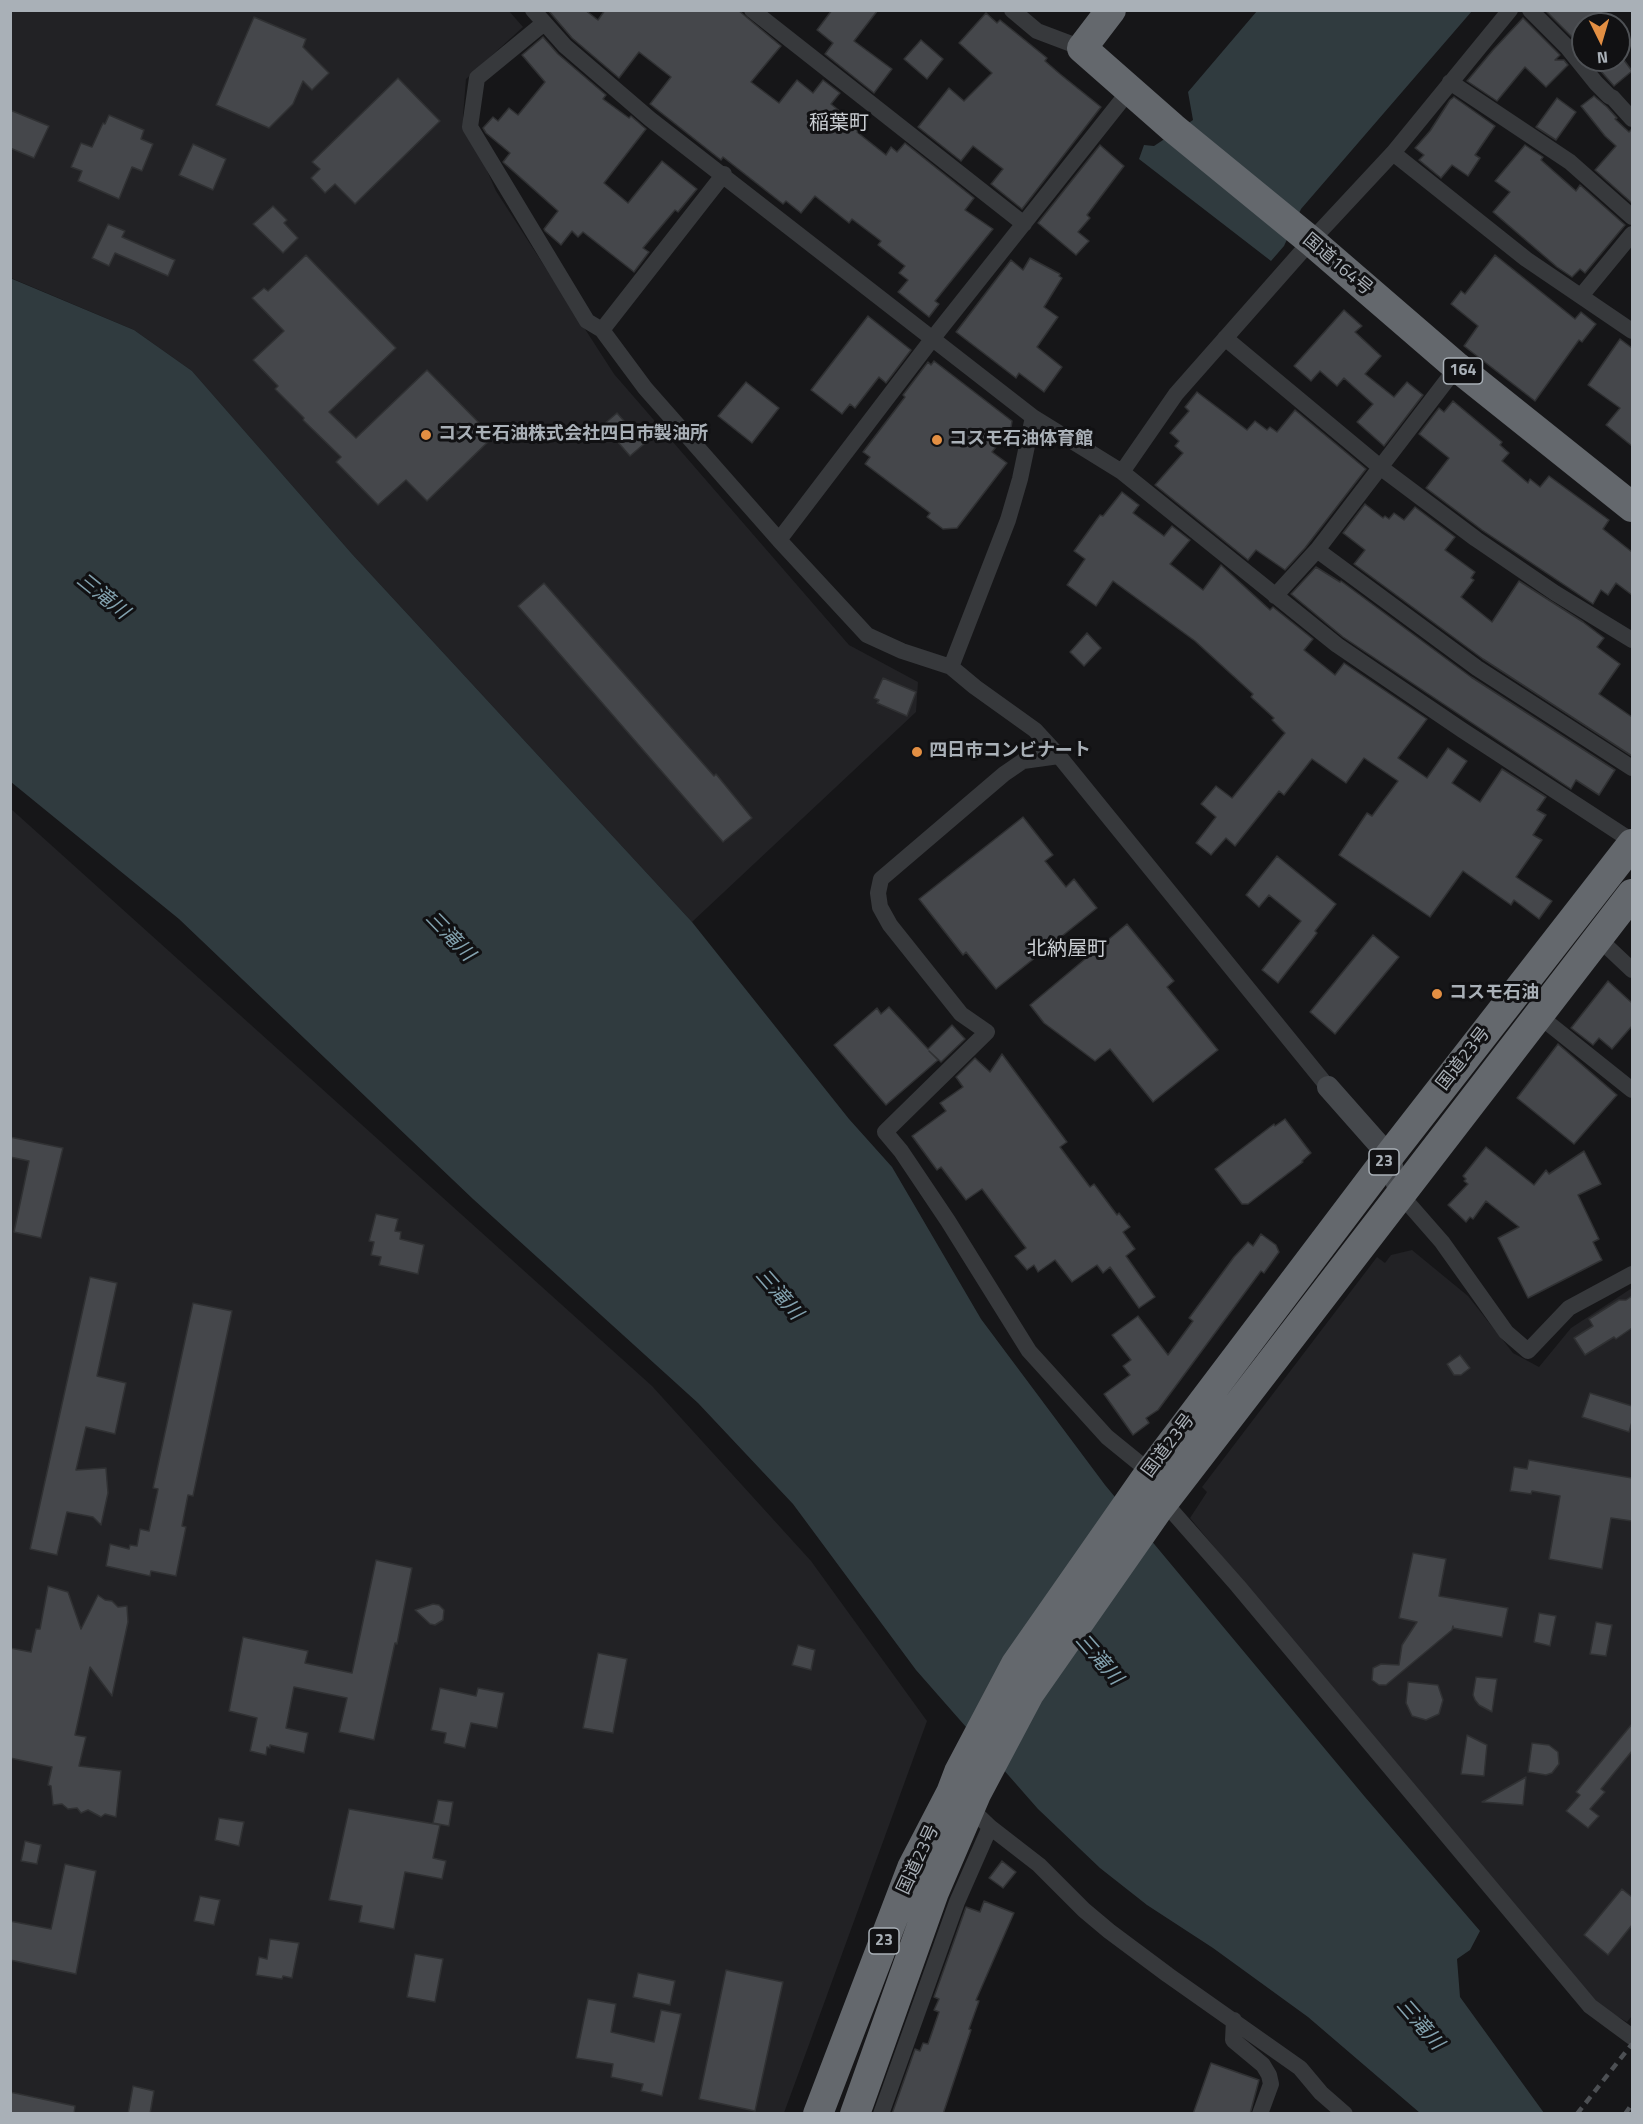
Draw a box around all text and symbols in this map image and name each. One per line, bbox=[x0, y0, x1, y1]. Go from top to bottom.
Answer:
north arrow bbox=[1571, 12, 1631, 72]
text: N bbox=[1596, 46, 1609, 70]
district label: 稲葉町 bbox=[809, 112, 869, 136]
street label: 国道164号 bbox=[1298, 230, 1376, 300]
road number: 164 bbox=[1444, 358, 1482, 384]
place label: コスモ石油株式会社四日市製油所 bbox=[438, 424, 708, 446]
marker: コスモ石油株式会社四日市製油所 bbox=[419, 428, 433, 442]
place label: コスモ石油体育館 bbox=[949, 429, 1093, 451]
marker: コスモ石油体育館 bbox=[930, 433, 944, 447]
water label: 三滝川 bbox=[71, 569, 133, 625]
place label: 四日市コンビナート bbox=[929, 741, 1091, 763]
marker: 四日市コンビナート bbox=[910, 745, 924, 759]
water label: 三滝川 bbox=[420, 907, 478, 967]
district label: 北納屋町 bbox=[1027, 938, 1107, 962]
place label: コスモ石油 bbox=[1449, 983, 1539, 1005]
marker: コスモ石油 bbox=[1430, 987, 1444, 1001]
street label: 国道23号 bbox=[1433, 1023, 1495, 1095]
road number: 23 bbox=[1369, 1149, 1399, 1175]
water label: 三滝川 bbox=[749, 1264, 807, 1326]
street label: 国道23号 bbox=[1138, 1410, 1200, 1482]
water label: 三滝川 bbox=[1069, 1629, 1127, 1691]
street label: 国道23号 bbox=[894, 1822, 944, 1898]
road number: 23 bbox=[869, 1928, 899, 1954]
water label: 三滝川 bbox=[1390, 1994, 1448, 2056]

